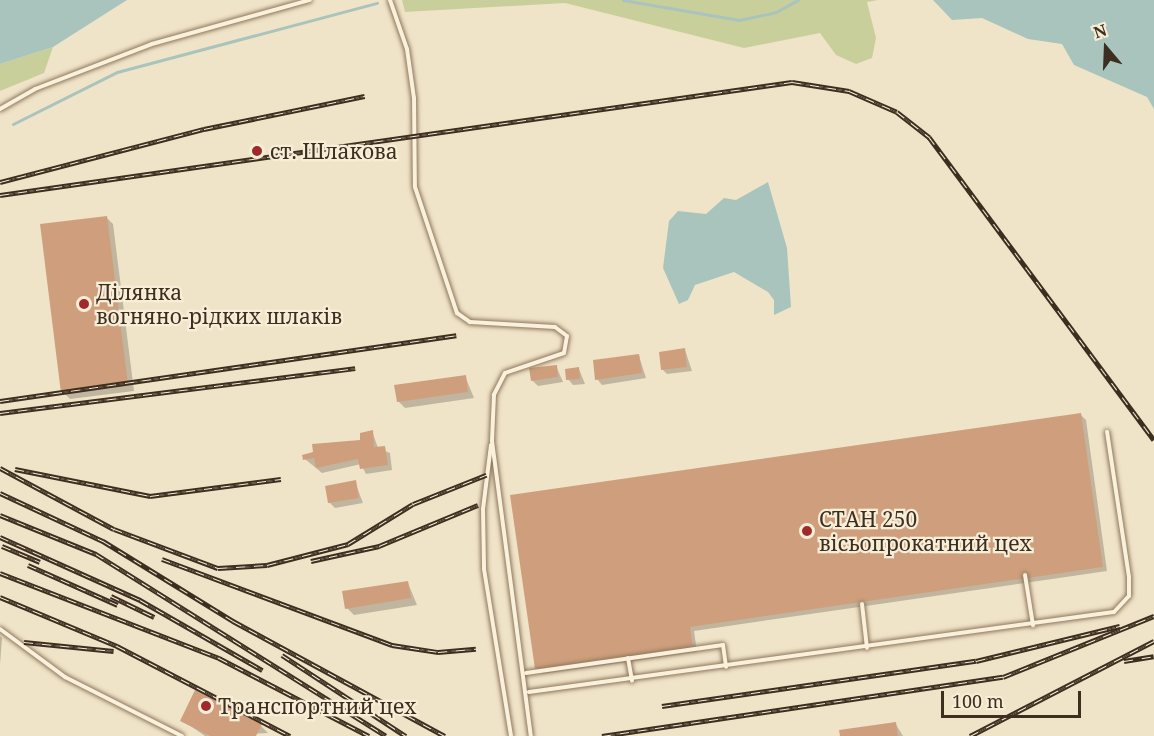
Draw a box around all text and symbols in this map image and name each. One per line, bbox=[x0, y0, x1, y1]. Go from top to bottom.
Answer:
north arrow bbox=[1076, 18, 1136, 78]
text: N bbox=[1091, 19, 1110, 43]
place label: ст. Шлакова bbox=[270, 138, 398, 164]
marker: ст. Шлакова bbox=[248, 142, 266, 160]
place label: Ділянка вогняно-рідких шлаків bbox=[96, 279, 342, 329]
marker: Ділянка вогняно-рідких шлаків bbox=[77, 297, 91, 311]
place label: СТАН 250 вісьопрокатний цех bbox=[819, 506, 1032, 556]
marker: СТАН 250 вісьопрокатний цех bbox=[800, 524, 814, 538]
scale bar bbox=[944, 679, 1084, 717]
text: 100 m bbox=[952, 689, 1004, 713]
place label: Транспортний цех bbox=[218, 693, 416, 719]
marker: Транспортний цех bbox=[199, 699, 213, 713]

